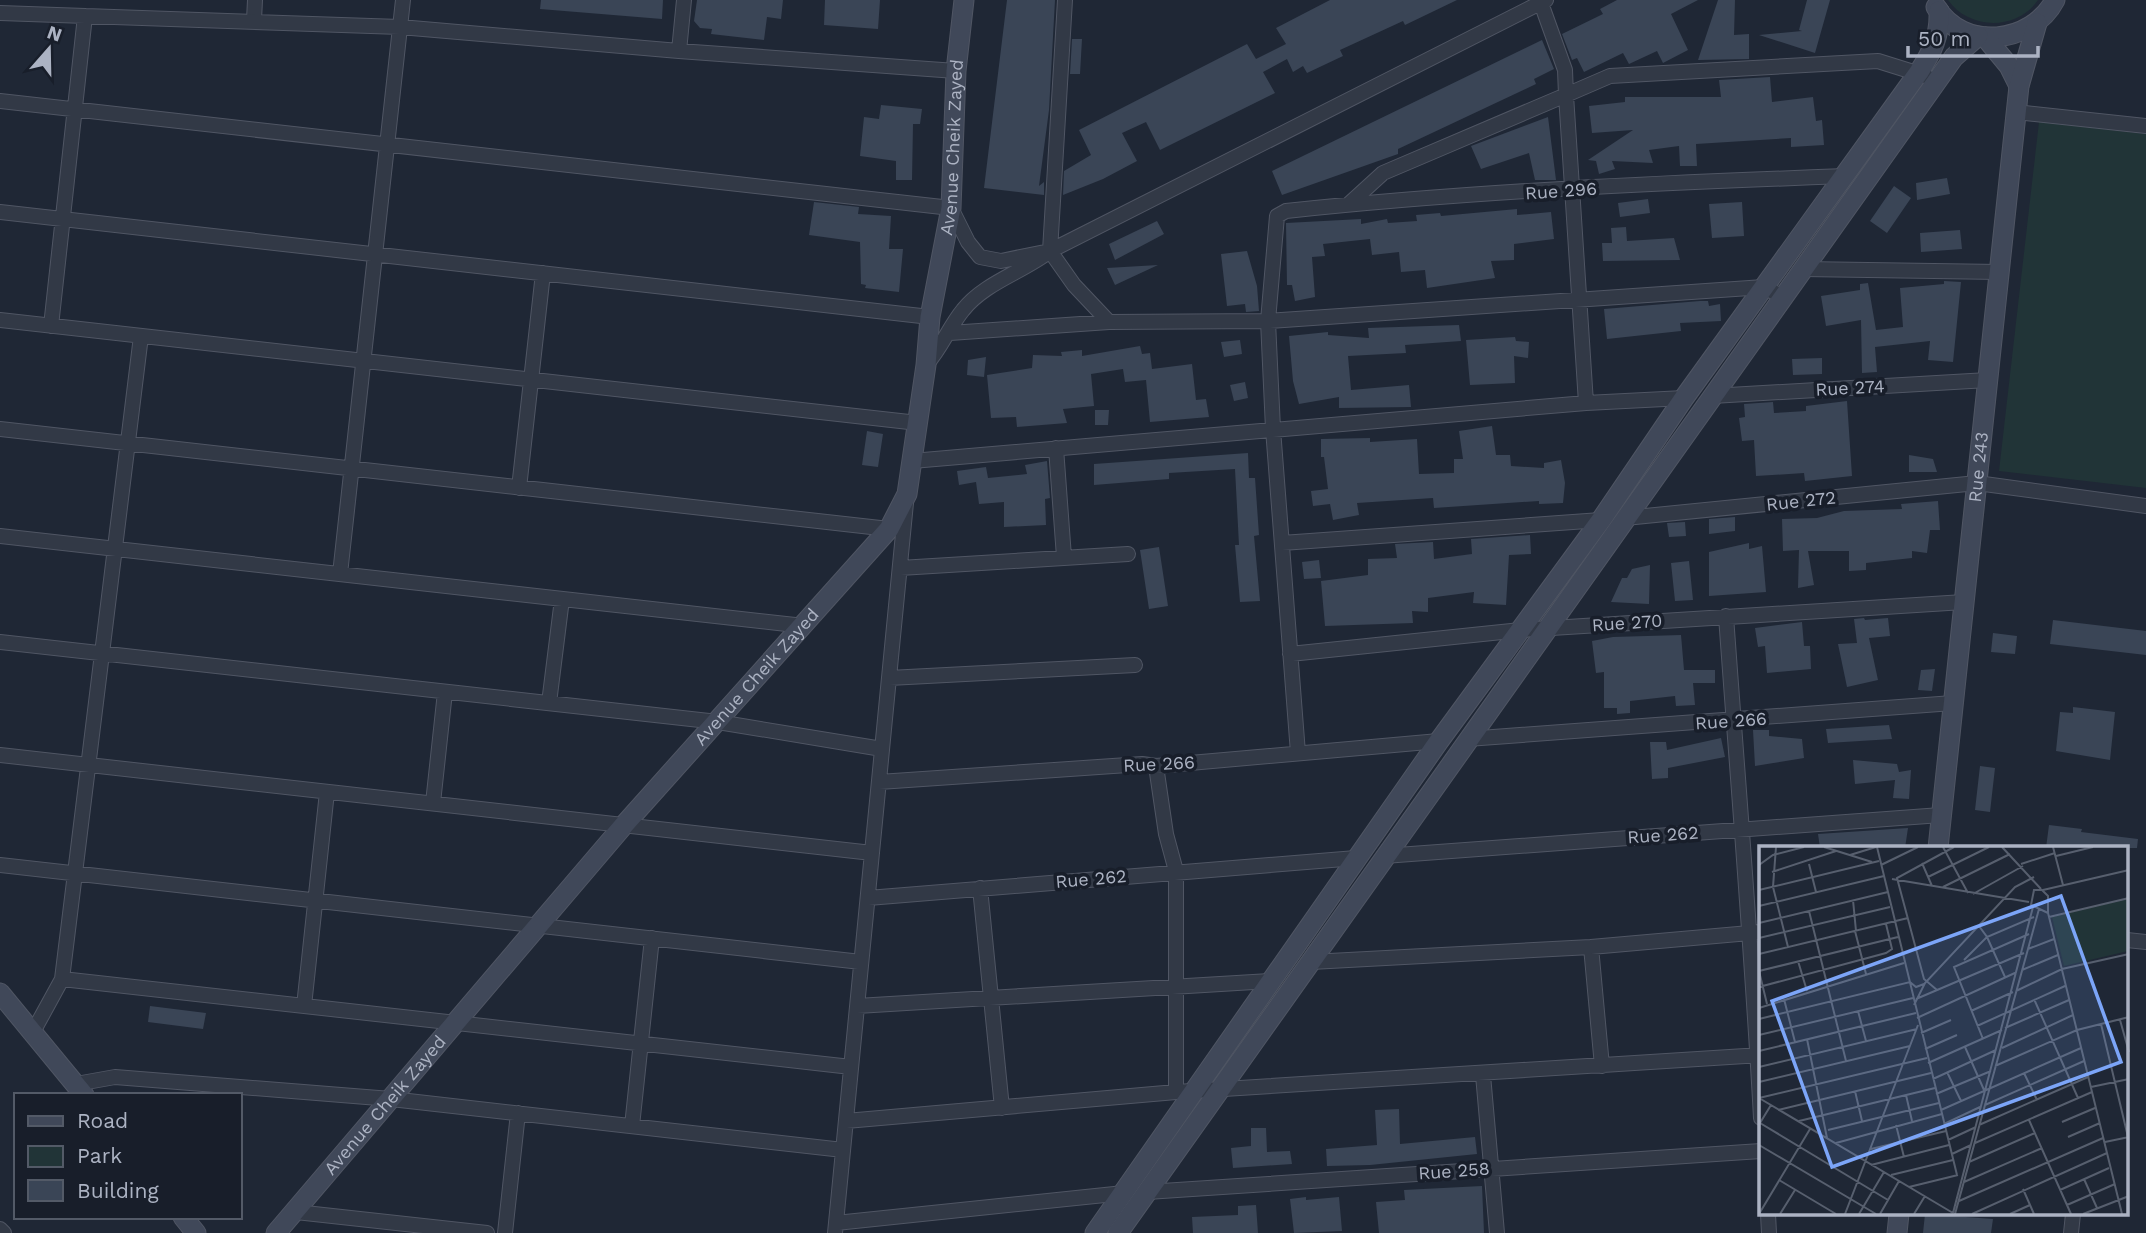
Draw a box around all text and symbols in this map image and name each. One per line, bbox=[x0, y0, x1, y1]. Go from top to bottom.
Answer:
north arrow bbox=[14, 14, 84, 84]
scale bar bbox=[1908, 14, 2038, 58]
text: N bbox=[44, 20, 65, 47]
text: 50 m bbox=[1918, 26, 1970, 51]
street label: Avenue Cheik Zayed bbox=[935, 58, 967, 237]
street label: Rue 296 bbox=[1524, 178, 1598, 203]
street label: Rue 274 bbox=[1815, 375, 1885, 400]
street label: Rue 243 bbox=[1964, 431, 1992, 503]
street label: Rue 272 bbox=[1765, 486, 1837, 515]
street label: Avenue Cheik Zayed bbox=[690, 604, 823, 749]
street label: Rue 270 bbox=[1591, 610, 1663, 635]
street label: Rue 266 bbox=[1694, 708, 1768, 733]
street label: Rue 266 bbox=[1123, 751, 1195, 776]
street label: Rue 262 bbox=[1627, 822, 1699, 847]
inset map bbox=[1759, 846, 2128, 1216]
street label: Rue 262 bbox=[1055, 865, 1127, 892]
street label: Avenue Cheik Zayed bbox=[319, 1031, 450, 1179]
legend bbox=[14, 1093, 242, 1219]
text: Road bbox=[77, 1108, 128, 1133]
text: Park bbox=[77, 1143, 122, 1168]
street label: Rue 258 bbox=[1418, 1158, 1490, 1183]
text: Building bbox=[77, 1178, 159, 1203]

